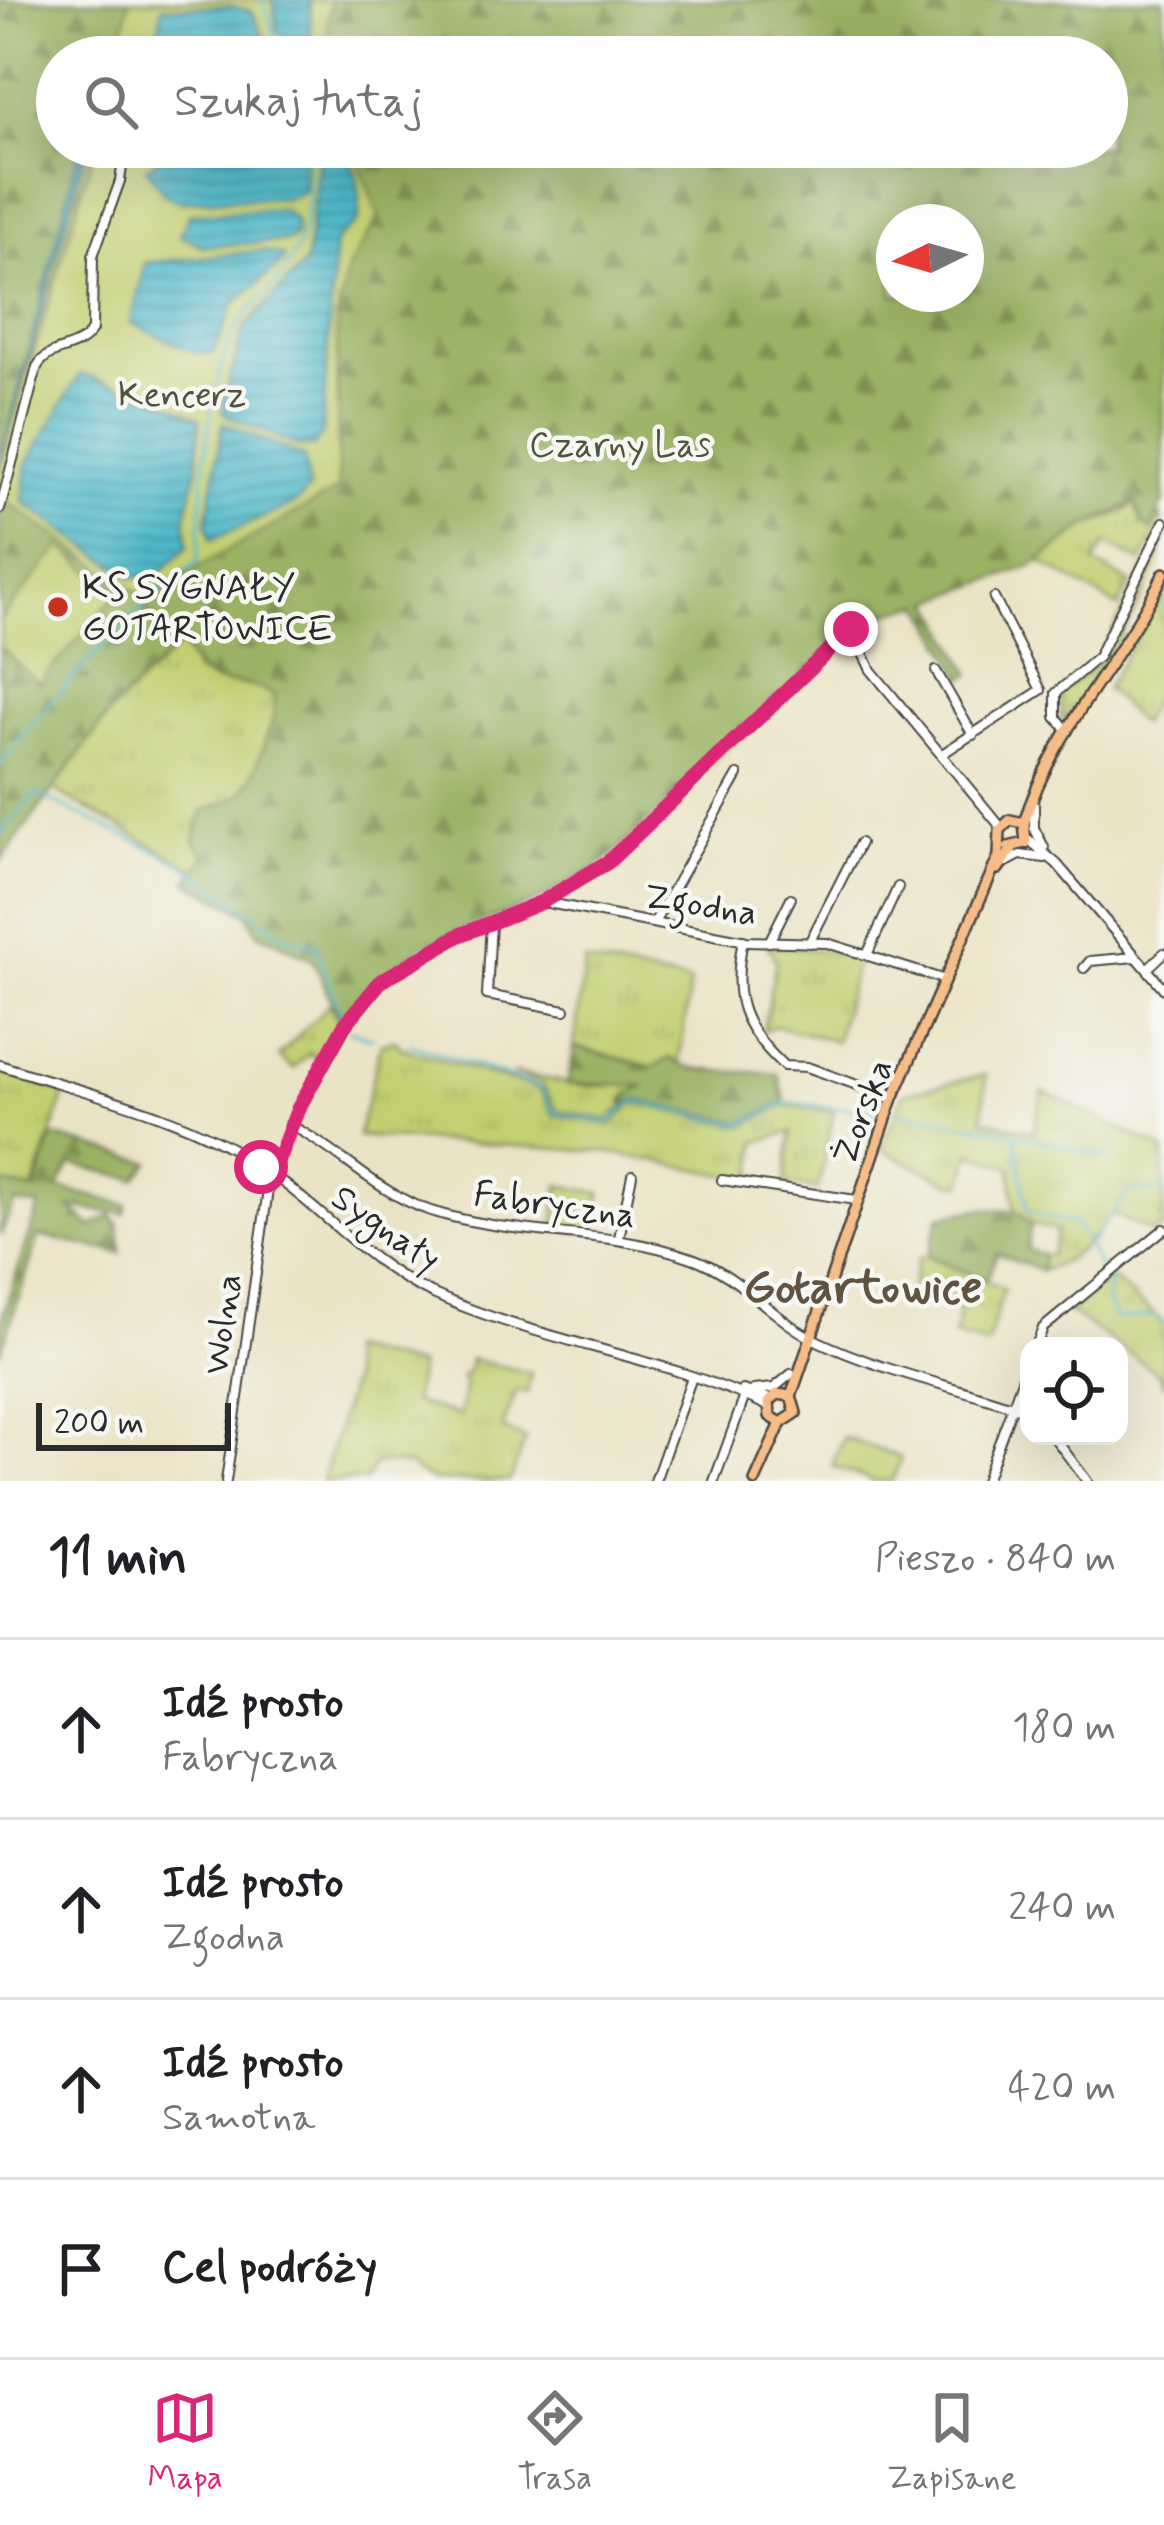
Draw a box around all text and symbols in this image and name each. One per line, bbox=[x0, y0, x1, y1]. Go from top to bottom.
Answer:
search box bbox=[36, 36, 1128, 168]
icon: search bbox=[78, 69, 144, 135]
text: Szukaj tutaj bbox=[174, 73, 423, 132]
north arrow bbox=[876, 204, 984, 312]
park label: Kencerz bbox=[118, 373, 246, 420]
park label: Czarny Las bbox=[529, 423, 711, 470]
place label: KS SYGNAŁY GOTARTOWICE bbox=[82, 566, 333, 654]
marker: KS SYGNAŁY GOTARTOWICE bbox=[45, 594, 71, 620]
route end bbox=[824, 602, 878, 656]
street label: Zgodna bbox=[640, 874, 760, 942]
street label: Żorska bbox=[823, 1053, 906, 1172]
route start bbox=[234, 1140, 288, 1194]
street label: Fabryczna bbox=[471, 1172, 638, 1241]
street label: Sygnały bbox=[320, 1175, 449, 1286]
district label: Gotartowice bbox=[744, 1257, 982, 1320]
street label: Wolna bbox=[194, 1271, 255, 1378]
map controls bbox=[1020, 1337, 1128, 1445]
button: locate bbox=[1020, 1337, 1128, 1445]
scale bar bbox=[36, 1397, 231, 1450]
text: 200 m bbox=[54, 1402, 144, 1446]
text: 11 min bbox=[48, 1526, 187, 1592]
text: Pieszo · 840 m bbox=[875, 1534, 1116, 1585]
text: Idź prosto bbox=[162, 1674, 344, 1733]
icon: ahead bbox=[48, 1696, 114, 1762]
text: 180 m bbox=[1012, 1703, 1116, 1754]
text: Fabryczna bbox=[162, 1733, 338, 1784]
text: Idź prosto bbox=[162, 1854, 344, 1913]
icon: ahead bbox=[48, 1876, 114, 1942]
text: 240 m bbox=[1008, 1883, 1116, 1934]
text: Zgodna bbox=[162, 1913, 285, 1964]
text: Idź prosto bbox=[162, 2034, 344, 2093]
icon: ahead bbox=[48, 2056, 114, 2122]
text: 420 m bbox=[1008, 2063, 1116, 2114]
text: Samotna bbox=[162, 2093, 315, 2144]
icon: arrive bbox=[48, 2236, 114, 2302]
text: Cel podróży bbox=[162, 2239, 377, 2298]
tab: Mapa bbox=[147, 2385, 223, 2501]
tab: Trasa bbox=[518, 2385, 592, 2501]
tab: Zapisane bbox=[887, 2385, 1017, 2501]

